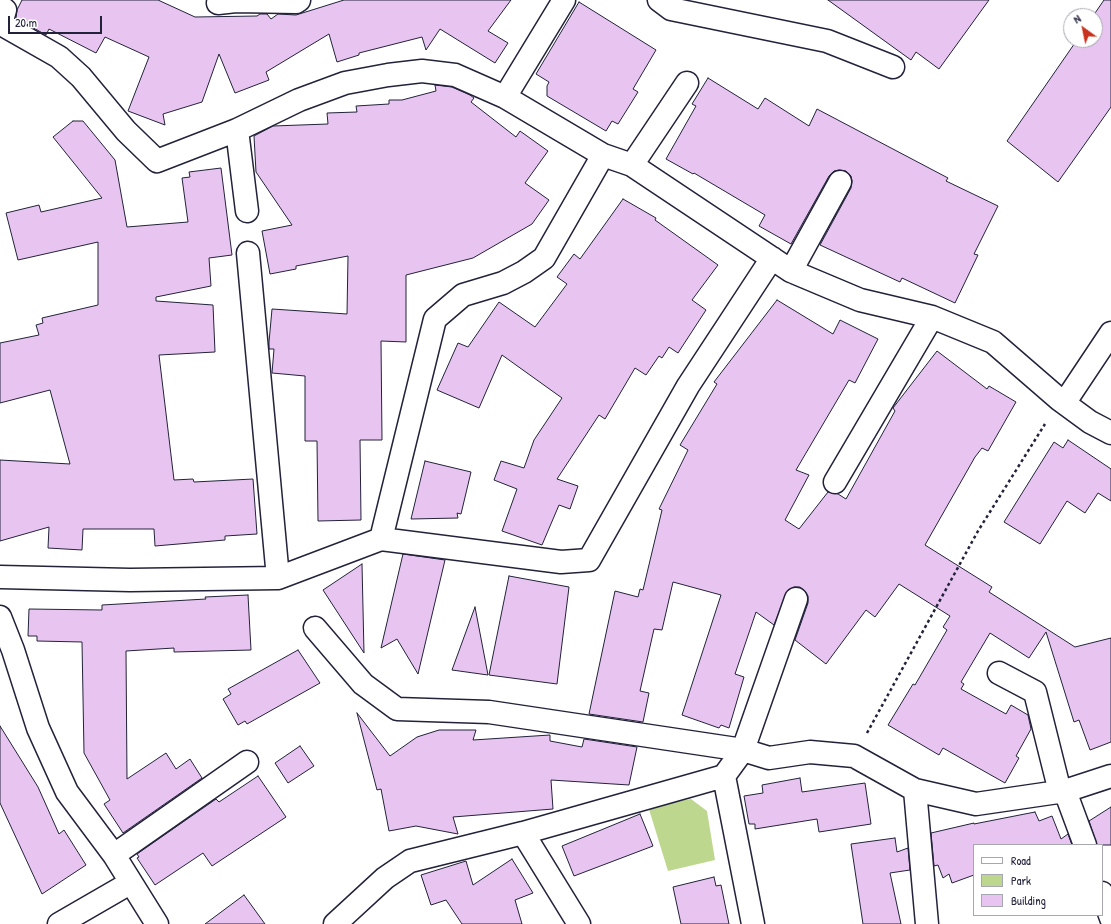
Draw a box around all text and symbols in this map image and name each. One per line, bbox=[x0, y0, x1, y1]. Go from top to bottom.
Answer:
scale bar bbox=[10, 8, 104, 34]
north arrow bbox=[1063, 8, 1103, 48]
text: N bbox=[1071, 11, 1083, 26]
text: 20 m bbox=[15, 14, 37, 31]
legend bbox=[973, 844, 1103, 916]
text: Road bbox=[1011, 852, 1031, 869]
text: Park bbox=[1011, 872, 1031, 889]
text: Building bbox=[1011, 892, 1046, 909]

